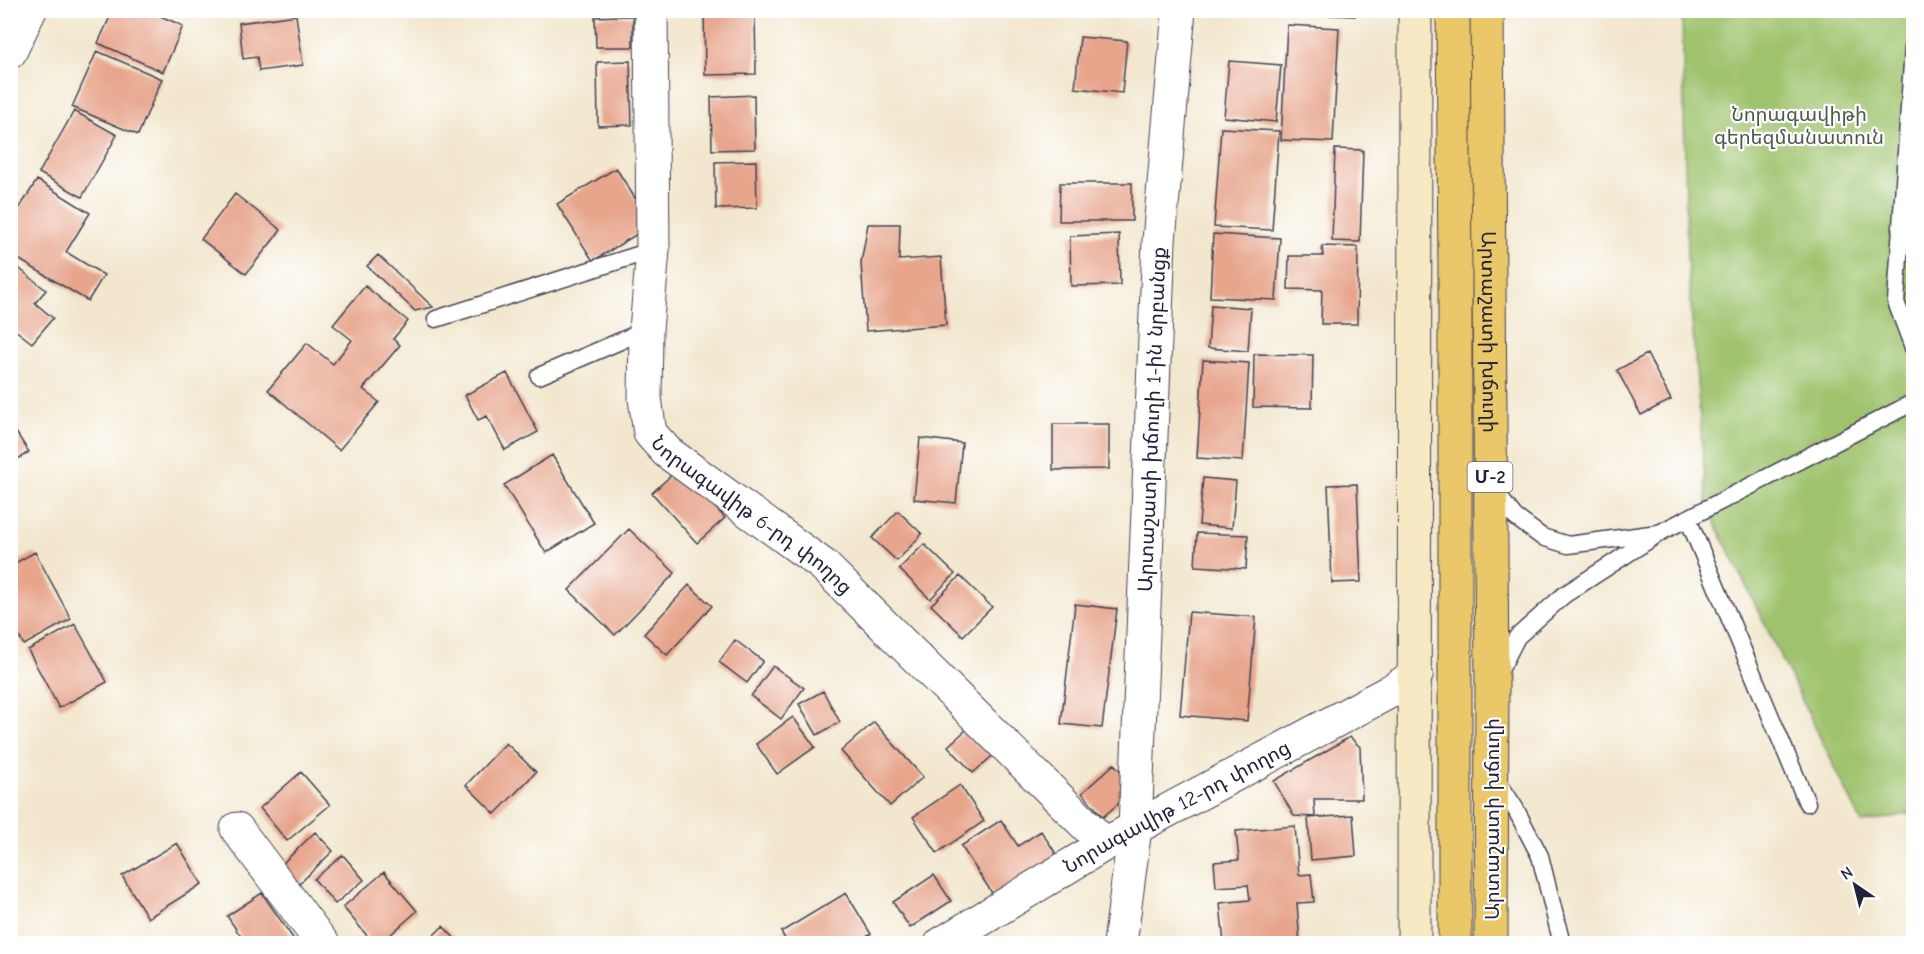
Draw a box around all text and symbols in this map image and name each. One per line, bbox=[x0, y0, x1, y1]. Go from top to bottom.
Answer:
park label: Նորագավիթի գերեզմանատուն bbox=[1714, 103, 1884, 149]
street label: Արտաշատի խճուղի bbox=[1477, 231, 1502, 433]
street label: Արտաշատի խճուղի 1-ին նրբանցք bbox=[1133, 246, 1170, 592]
street label: Նորագավիթ 6-րդ փողոց bbox=[647, 431, 857, 599]
road number: Մ-2 bbox=[1468, 462, 1512, 492]
street label: Արտաշատի խճուղի bbox=[1481, 718, 1504, 920]
street label: Նորագավիթ 12-րդ փողոց bbox=[1059, 736, 1294, 878]
north arrow bbox=[1825, 855, 1885, 915]
text: N bbox=[1838, 863, 1856, 884]

